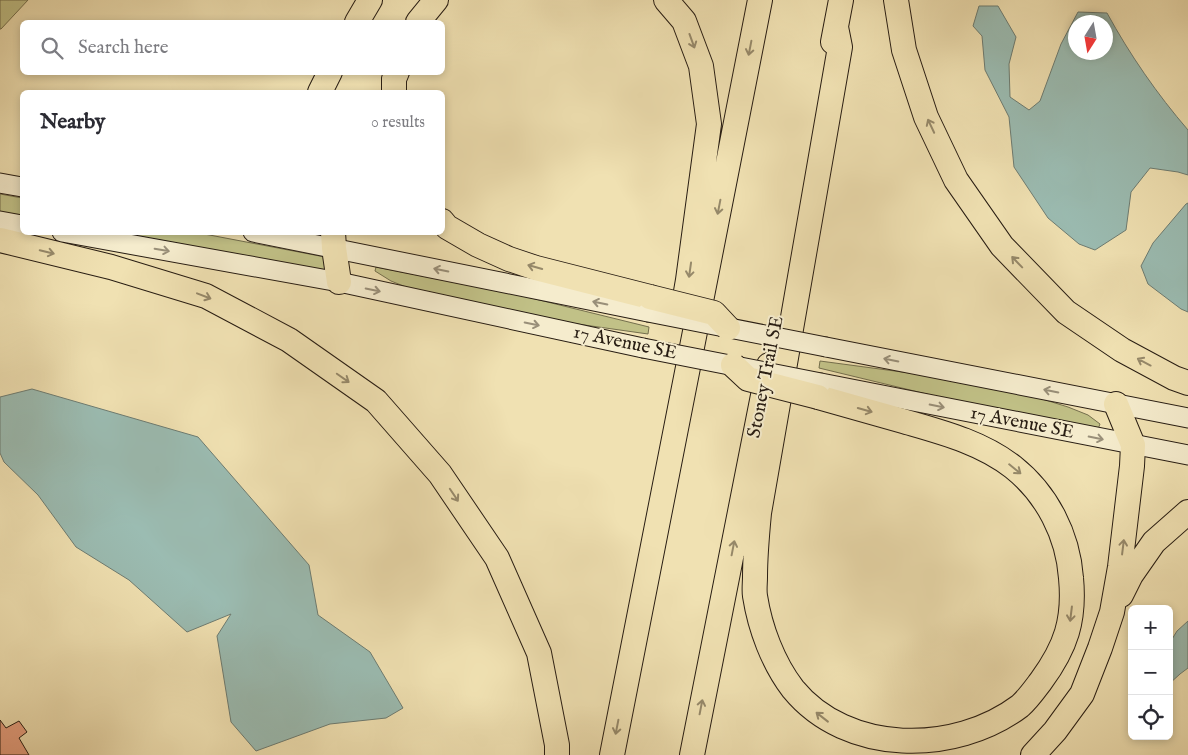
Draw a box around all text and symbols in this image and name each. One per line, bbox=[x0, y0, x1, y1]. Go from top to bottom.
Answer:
north arrow bbox=[1068, 15, 1113, 60]
search box bbox=[20, 20, 445, 75]
one-way arrow bbox=[688, 33, 697, 48]
icon: search bbox=[38, 34, 66, 62]
text: Search here bbox=[78, 36, 169, 60]
one-way arrow bbox=[745, 39, 755, 55]
text: Nearby bbox=[40, 109, 105, 136]
text: 0 results bbox=[371, 113, 425, 133]
one-way arrow bbox=[925, 119, 935, 134]
one-way arrow bbox=[714, 199, 724, 215]
one-way arrow bbox=[153, 246, 169, 256]
one-way arrow bbox=[39, 248, 55, 257]
one-way arrow bbox=[1011, 256, 1024, 268]
one-way arrow bbox=[684, 261, 694, 277]
one-way arrow bbox=[527, 262, 543, 272]
one-way arrow bbox=[434, 265, 450, 274]
one-way arrow bbox=[365, 285, 381, 295]
one-way arrow bbox=[196, 291, 211, 301]
one-way arrow bbox=[593, 297, 609, 307]
street label: Stoney Trail SE bbox=[742, 314, 790, 440]
one-way arrow bbox=[523, 320, 539, 329]
street label: 17 Avenue SE bbox=[571, 320, 679, 366]
one-way arrow bbox=[884, 354, 900, 364]
one-way arrow bbox=[1137, 357, 1152, 367]
one-way arrow bbox=[336, 373, 350, 383]
one-way arrow bbox=[1043, 385, 1059, 395]
street label: 17 Avenue SE bbox=[968, 401, 1076, 445]
one-way arrow bbox=[929, 402, 945, 411]
one-way arrow bbox=[857, 406, 873, 416]
one-way arrow bbox=[1088, 433, 1104, 443]
one-way arrow bbox=[1008, 464, 1021, 475]
one-way arrow bbox=[449, 488, 459, 502]
one-way arrow bbox=[1118, 539, 1128, 555]
one-way arrow bbox=[729, 540, 738, 556]
map controls bbox=[1128, 605, 1173, 740]
button: + bbox=[1128, 605, 1173, 650]
one-way arrow bbox=[1066, 606, 1076, 622]
button: − bbox=[1128, 650, 1173, 695]
button: locate bbox=[1128, 695, 1173, 740]
one-way arrow bbox=[697, 700, 707, 716]
one-way arrow bbox=[815, 712, 829, 722]
one-way arrow bbox=[612, 719, 622, 735]

